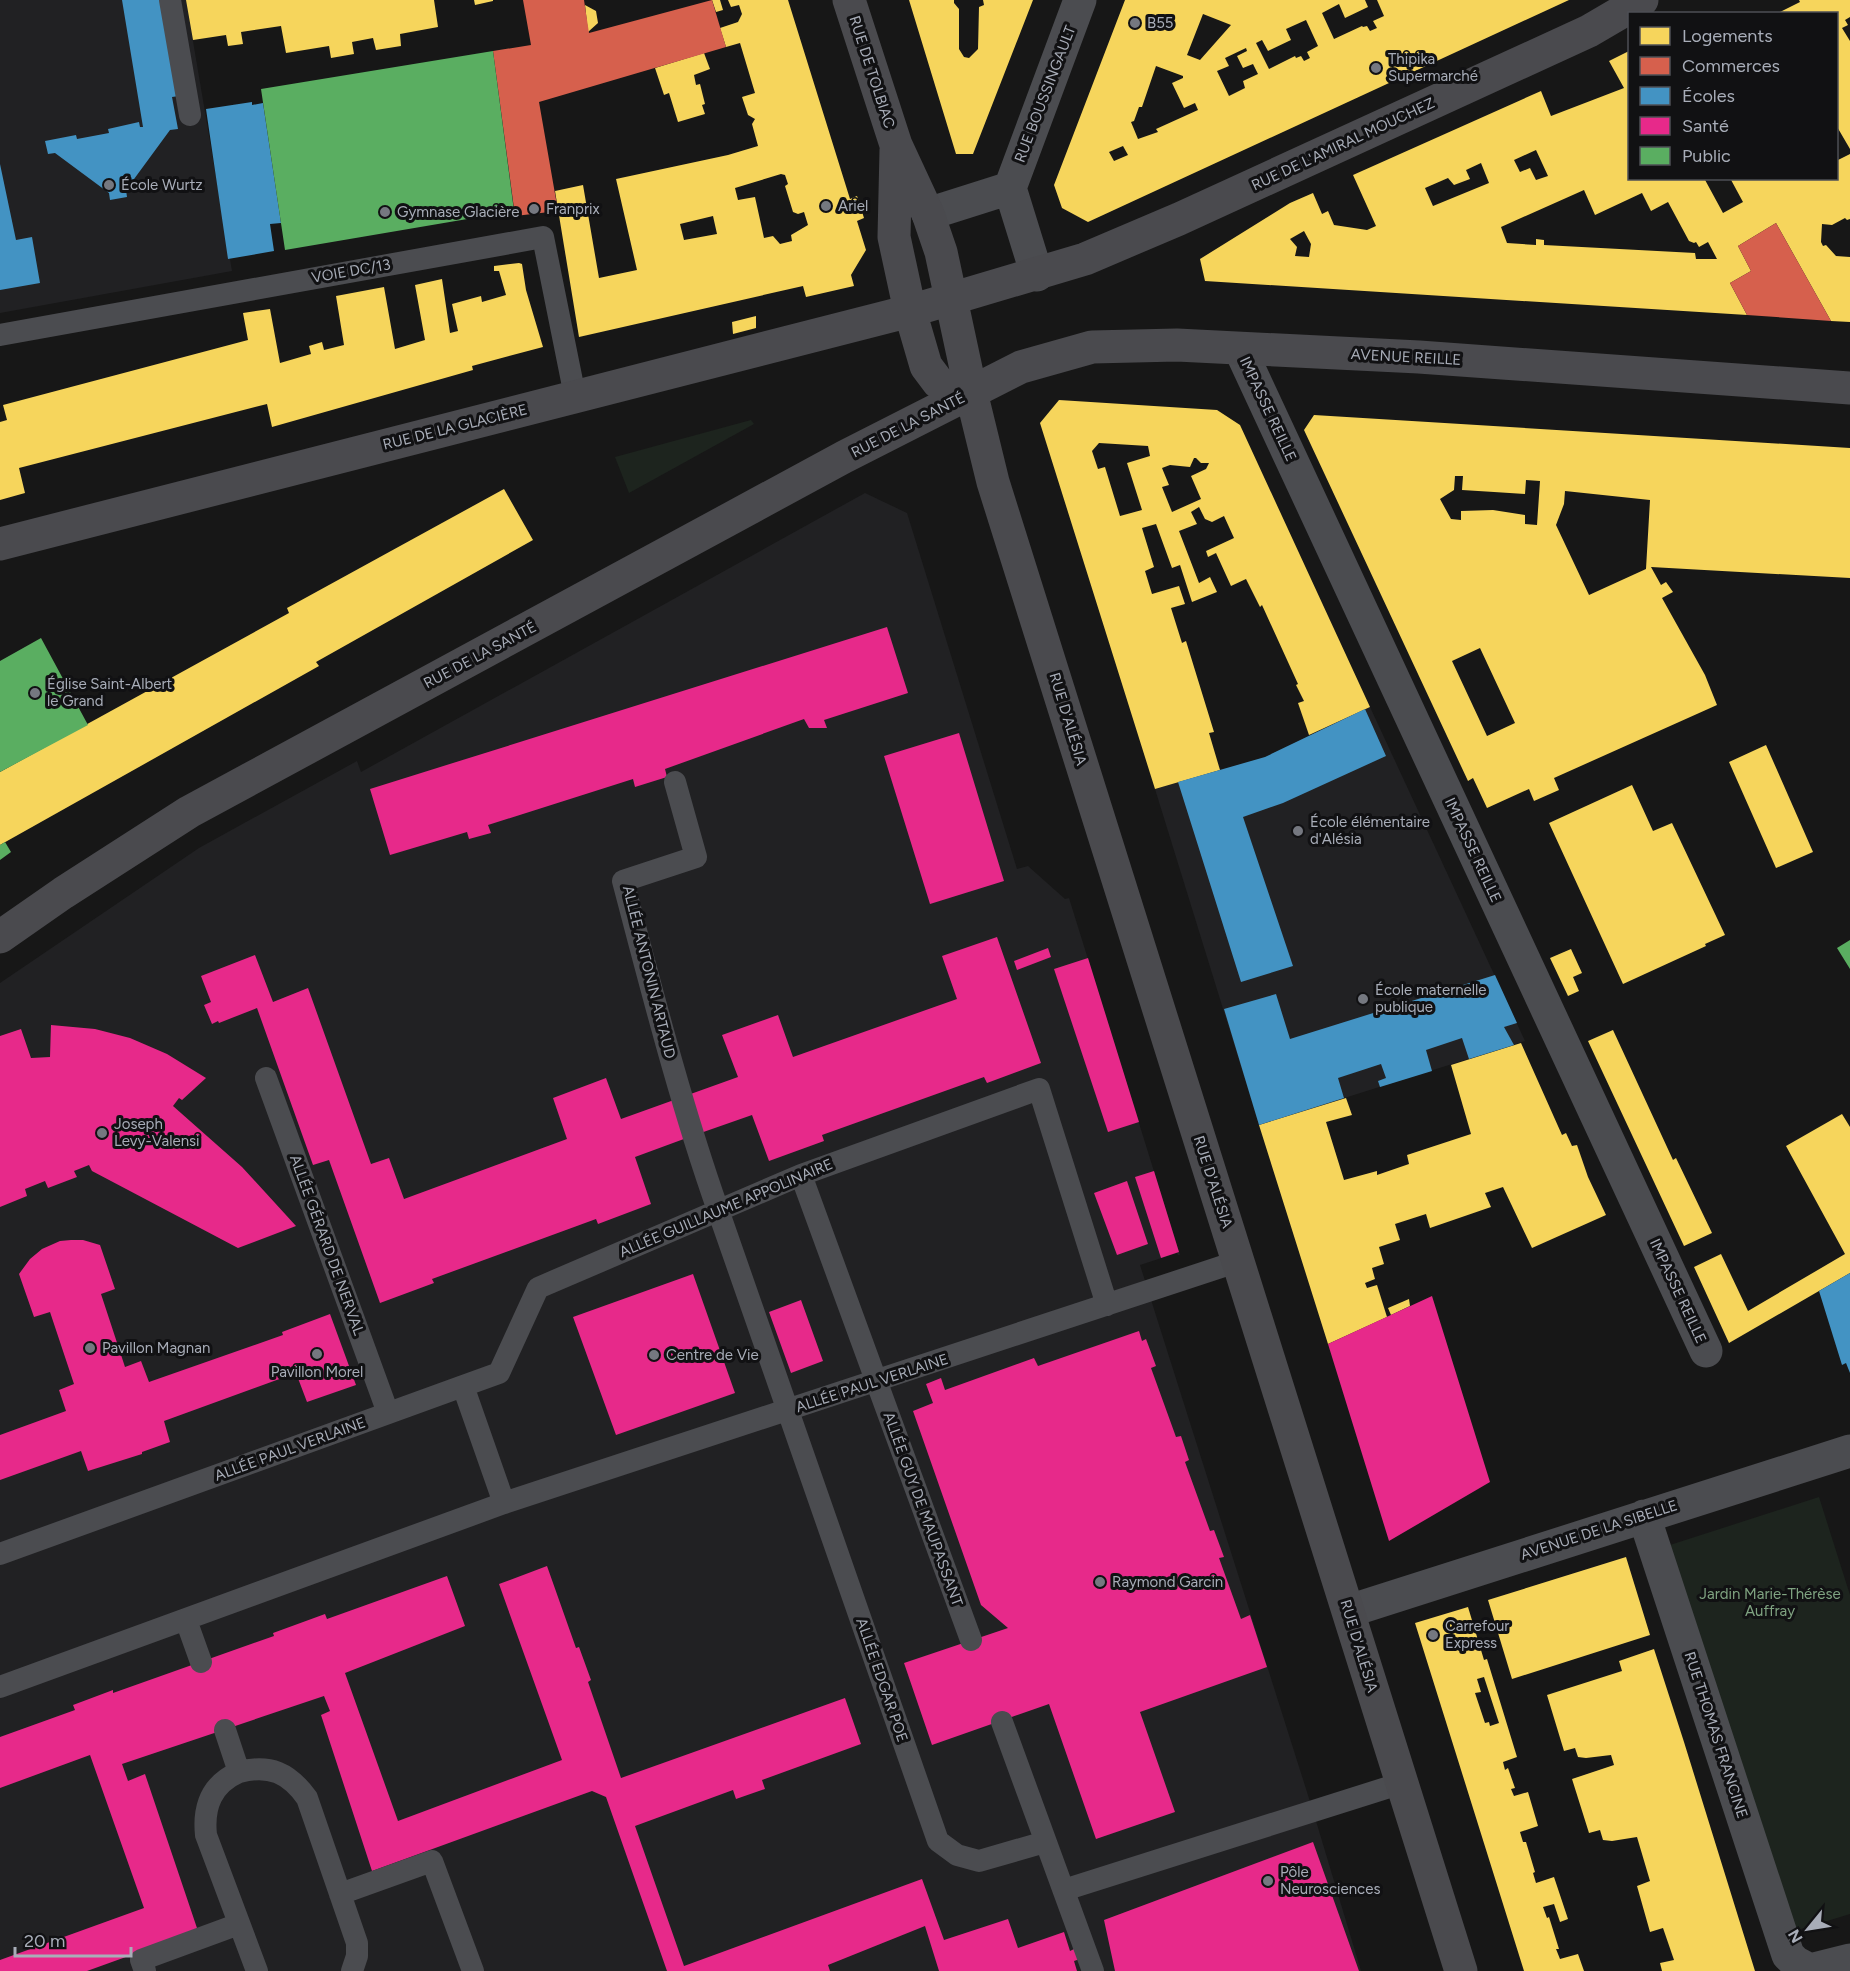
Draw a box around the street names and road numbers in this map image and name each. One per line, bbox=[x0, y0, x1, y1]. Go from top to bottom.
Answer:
street label: RUE DE TOLBIAC bbox=[845, 14, 899, 131]
street label: RUE BOUSSINGAULT bbox=[1011, 22, 1080, 165]
street label: RUE DE L'AMIRAL MOUCHEZ bbox=[1249, 94, 1437, 194]
street label: VOIE DC/13 bbox=[310, 255, 392, 287]
street label: AVENUE REILLE bbox=[1350, 345, 1462, 369]
street label: IMPASSE REILLE bbox=[1236, 354, 1300, 464]
street label: RUE DE LA SANTÉ bbox=[848, 389, 968, 461]
street label: RUE DE LA GLACIÈRE bbox=[381, 400, 529, 454]
street label: RUE DE LA SANTÉ bbox=[420, 618, 540, 692]
street label: RUE D'ALÉSIA bbox=[1045, 670, 1091, 768]
street label: IMPASSE REILLE bbox=[1441, 795, 1505, 905]
street label: ALLÉE ANTONIN ARTAUD bbox=[619, 884, 679, 1060]
street label: RUE D'ALÉSIA bbox=[1190, 1133, 1236, 1231]
street label: ALLÉE GÉRARD DE NERVAL bbox=[286, 1152, 368, 1338]
street label: ALLÉE GUILLAUME APPOLINAIRE bbox=[617, 1155, 835, 1261]
street label: IMPASSE REILLE bbox=[1646, 1236, 1710, 1346]
street label: ALLÉE PAUL VERLAINE bbox=[793, 1350, 951, 1416]
street label: ALLÉE GUY DE MAUPASSANT bbox=[879, 1409, 967, 1609]
street label: ALLÉE PAUL VERLAINE bbox=[212, 1413, 368, 1485]
street label: AVENUE DE LA SIBELLE bbox=[1518, 1496, 1680, 1564]
street label: RUE D'ALÉSIA bbox=[1336, 1597, 1382, 1695]
street label: ALLÉE EDGAR POE bbox=[852, 1616, 912, 1744]
street label: RUE THOMAS FRANCINE bbox=[1681, 1649, 1751, 1821]

